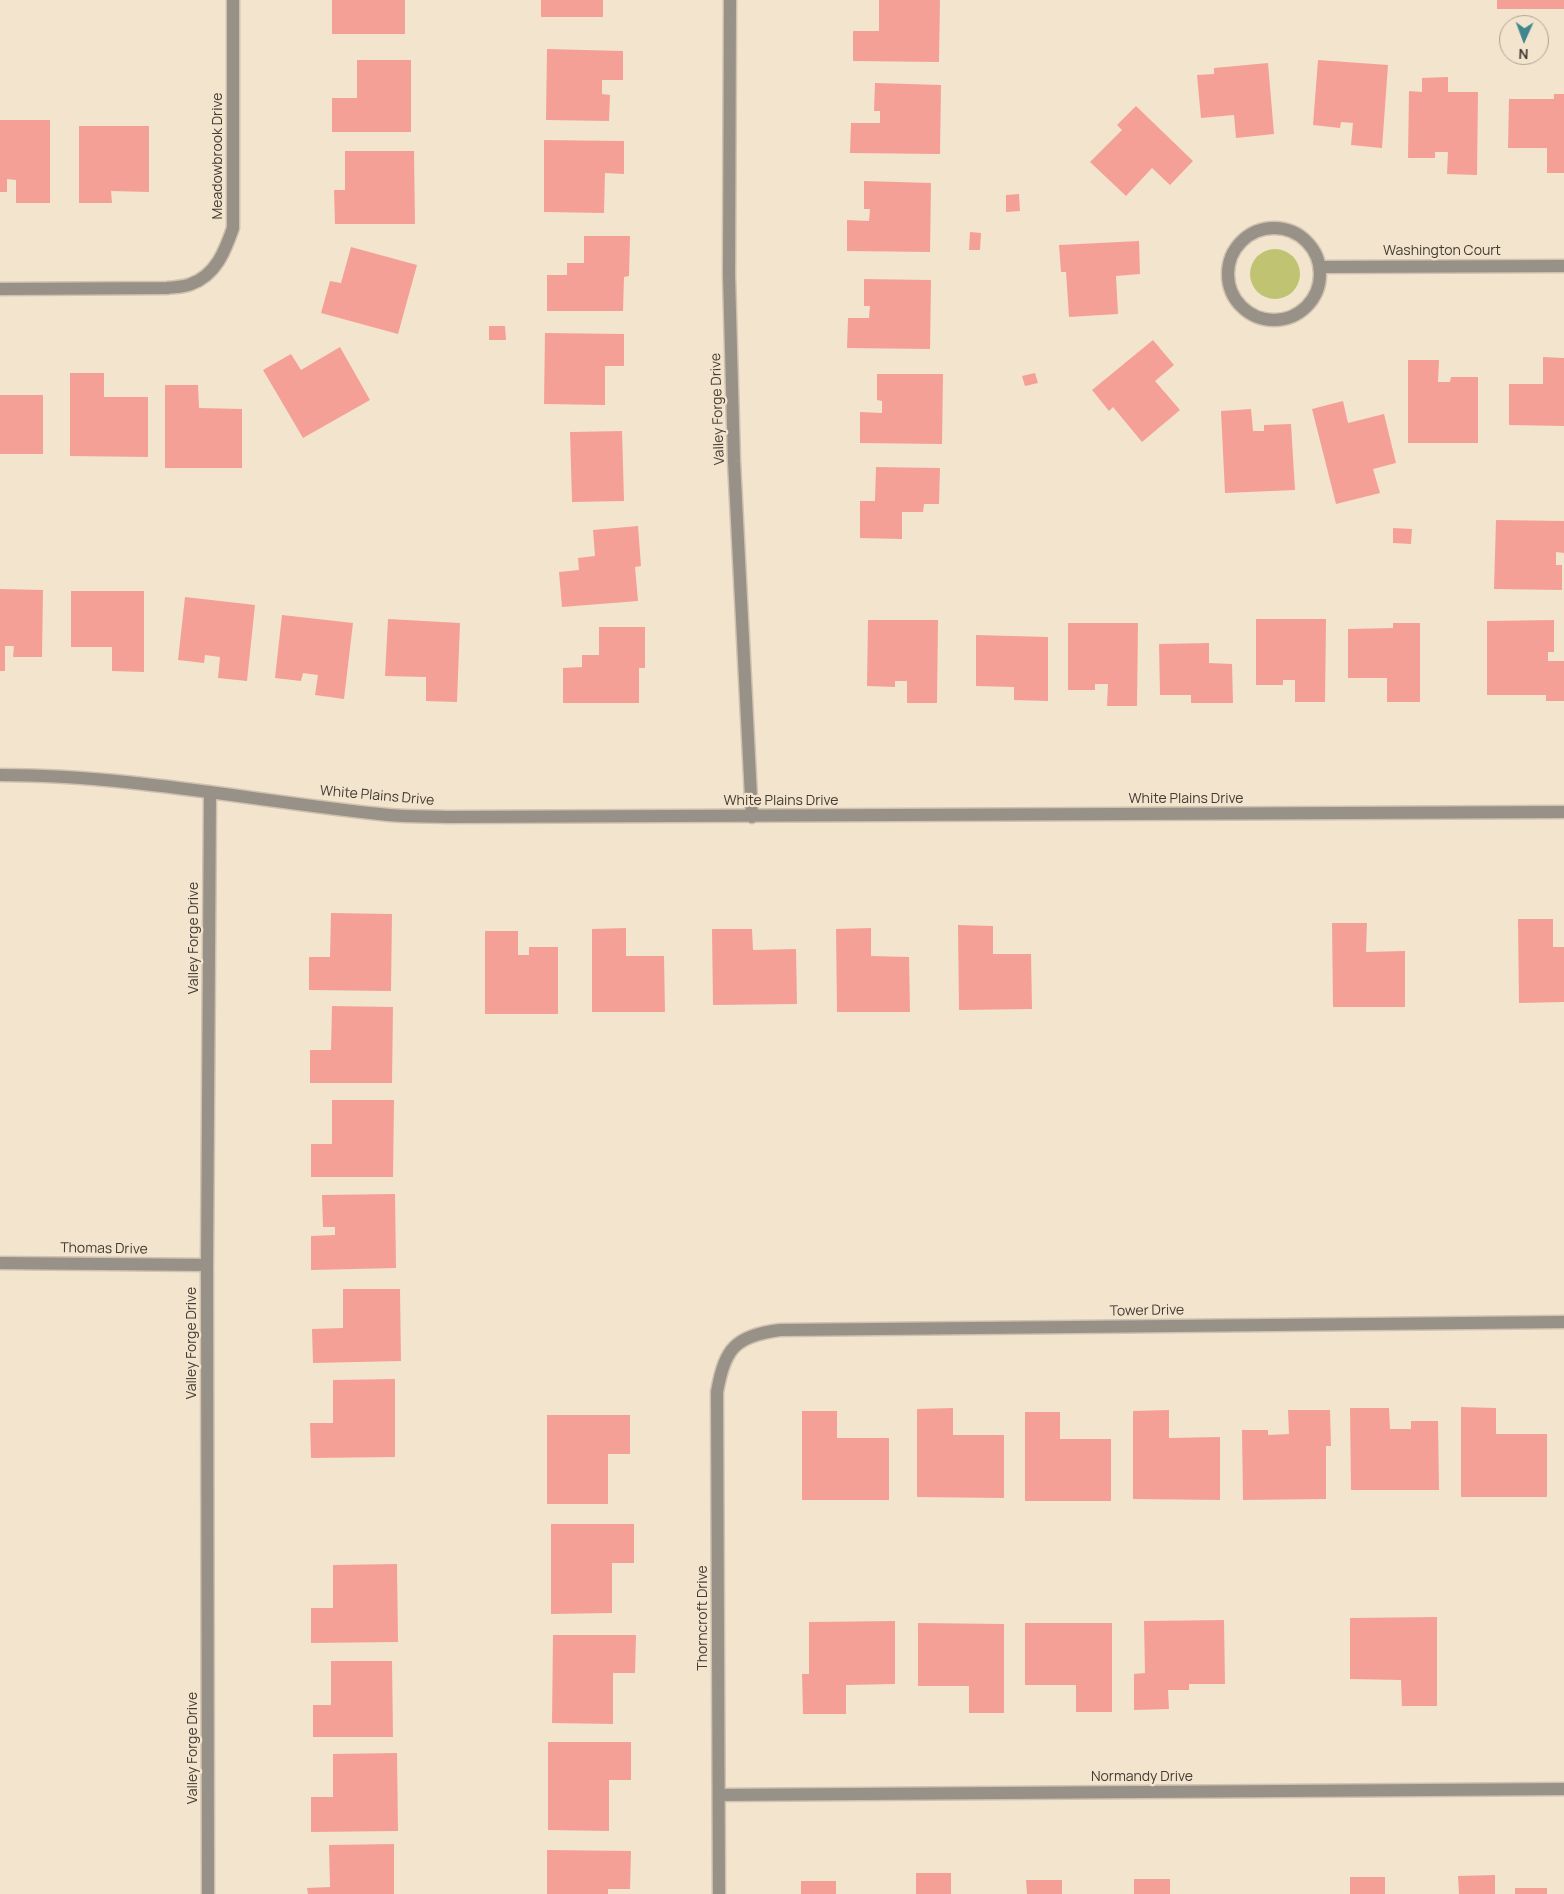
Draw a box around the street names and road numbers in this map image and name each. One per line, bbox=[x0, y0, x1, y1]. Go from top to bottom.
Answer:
street label: Meadowbrook Drive bbox=[210, 93, 226, 219]
street label: Washington Court bbox=[1383, 243, 1501, 259]
street label: Valley Forge Drive bbox=[708, 353, 728, 465]
street label: White Plains Drive bbox=[319, 783, 435, 809]
street label: White Plains Drive bbox=[1129, 791, 1243, 807]
street label: White Plains Drive bbox=[724, 793, 838, 809]
street label: Valley Forge Drive bbox=[186, 882, 202, 994]
street label: Thomas Drive bbox=[60, 1240, 148, 1258]
street label: Valley Forge Drive bbox=[184, 1287, 200, 1399]
street label: Tower Drive bbox=[1110, 1302, 1184, 1320]
street label: Thorncroft Drive bbox=[695, 1565, 711, 1671]
street label: Valley Forge Drive bbox=[185, 1692, 201, 1804]
street label: Normandy Drive bbox=[1091, 1769, 1193, 1785]

